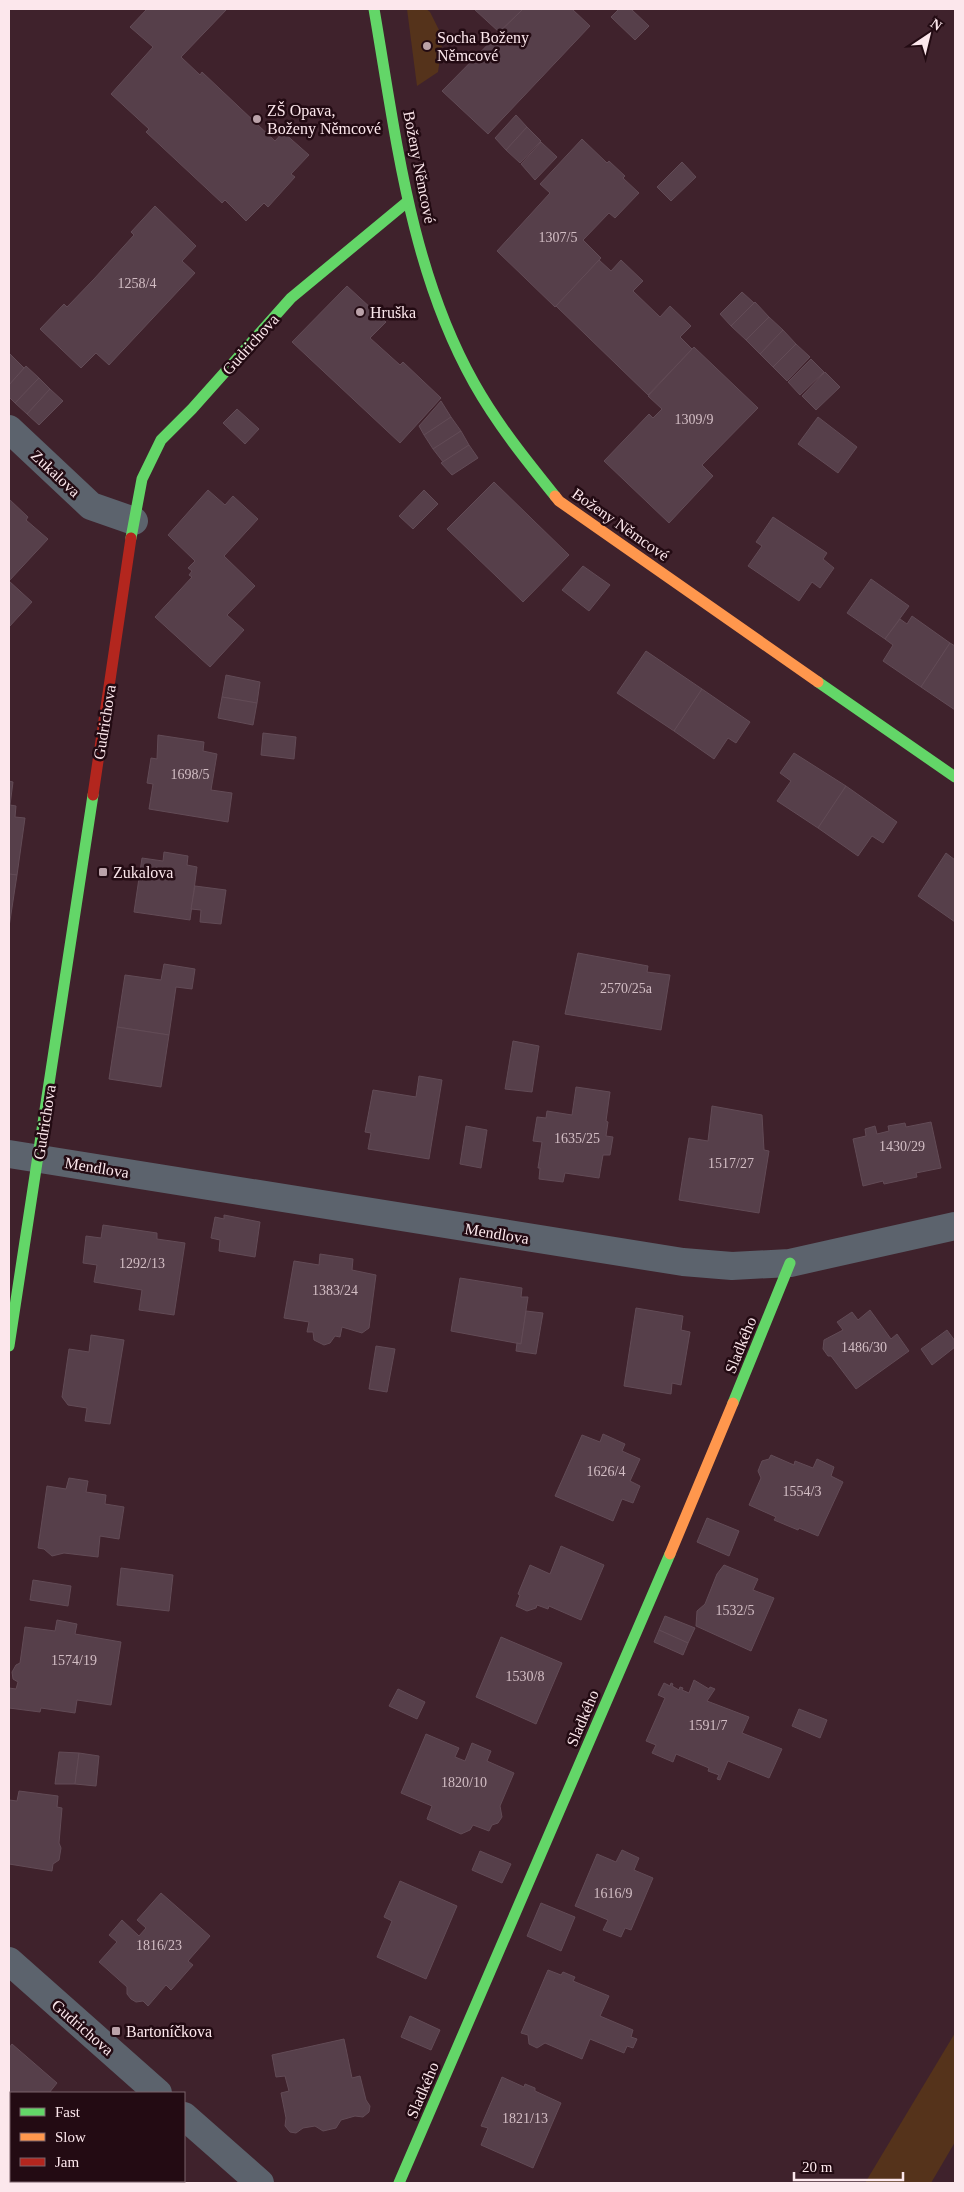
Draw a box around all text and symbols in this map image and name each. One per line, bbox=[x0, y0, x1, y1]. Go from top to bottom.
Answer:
north arrow bbox=[904, 10, 954, 60]
text: N bbox=[928, 16, 945, 34]
place label: Socha Boženy Němcové bbox=[437, 29, 529, 64]
marker: Socha Boženy Němcové bbox=[421, 40, 433, 52]
place label: ZŠ Opava, Boženy Němcové bbox=[267, 101, 381, 138]
street label: Boženy Němcové bbox=[399, 109, 439, 225]
marker: ZŠ Opava, Boženy Němcové bbox=[251, 113, 263, 125]
house number: 1307/5 bbox=[539, 230, 577, 245]
house number: 1258/4 bbox=[118, 276, 156, 291]
place label: Hruška bbox=[370, 304, 416, 321]
marker: Hruška bbox=[354, 306, 366, 318]
street label: Gudrichova bbox=[219, 311, 282, 378]
house number: 1309/9 bbox=[675, 412, 713, 427]
street label: Zukalova bbox=[28, 447, 84, 500]
street label: Boženy Němcové bbox=[568, 485, 672, 565]
street label: Gudrichova bbox=[90, 683, 119, 761]
house number: 1698/5 bbox=[171, 767, 209, 782]
place label: Zukalova bbox=[113, 864, 173, 881]
marker: Zukalova bbox=[97, 866, 109, 878]
house number: 2570/25a bbox=[600, 981, 653, 996]
street label: Gudrichova bbox=[30, 1083, 59, 1161]
house number: 1635/25 bbox=[554, 1131, 600, 1146]
house number: 1430/29 bbox=[879, 1139, 925, 1154]
street label: Mendlova bbox=[64, 1154, 130, 1181]
house number: 1517/27 bbox=[708, 1156, 754, 1171]
street label: Mendlova bbox=[464, 1220, 530, 1247]
house number: 1292/13 bbox=[119, 1256, 165, 1271]
house number: 1383/24 bbox=[312, 1283, 358, 1298]
street label: Sladkého bbox=[721, 1314, 759, 1376]
house number: 1486/30 bbox=[841, 1340, 887, 1355]
house number: 1626/4 bbox=[587, 1464, 625, 1479]
house number: 1554/3 bbox=[783, 1484, 821, 1499]
house number: 1532/5 bbox=[716, 1603, 754, 1618]
house number: 1574/19 bbox=[51, 1653, 97, 1668]
house number: 1530/8 bbox=[506, 1669, 544, 1684]
street label: Sladkého bbox=[563, 1687, 602, 1749]
house number: 1591/7 bbox=[689, 1718, 727, 1733]
house number: 1820/10 bbox=[441, 1775, 487, 1790]
house number: 1616/9 bbox=[594, 1886, 632, 1901]
house number: 1816/23 bbox=[136, 1938, 182, 1953]
street label: Gudrichova bbox=[49, 1996, 117, 2059]
place label: Bartoníčkova bbox=[126, 2023, 212, 2040]
marker: Bartoníčkova bbox=[110, 2025, 122, 2037]
street label: Sladkého bbox=[403, 2059, 442, 2121]
legend bbox=[10, 2092, 185, 2182]
text: Fast bbox=[55, 2104, 81, 2120]
house number: 1821/13 bbox=[502, 2111, 548, 2126]
text: Slow bbox=[55, 2129, 86, 2145]
scale bar bbox=[794, 2150, 903, 2182]
text: Jam bbox=[55, 2154, 79, 2170]
text: 20 m bbox=[802, 2159, 833, 2175]

